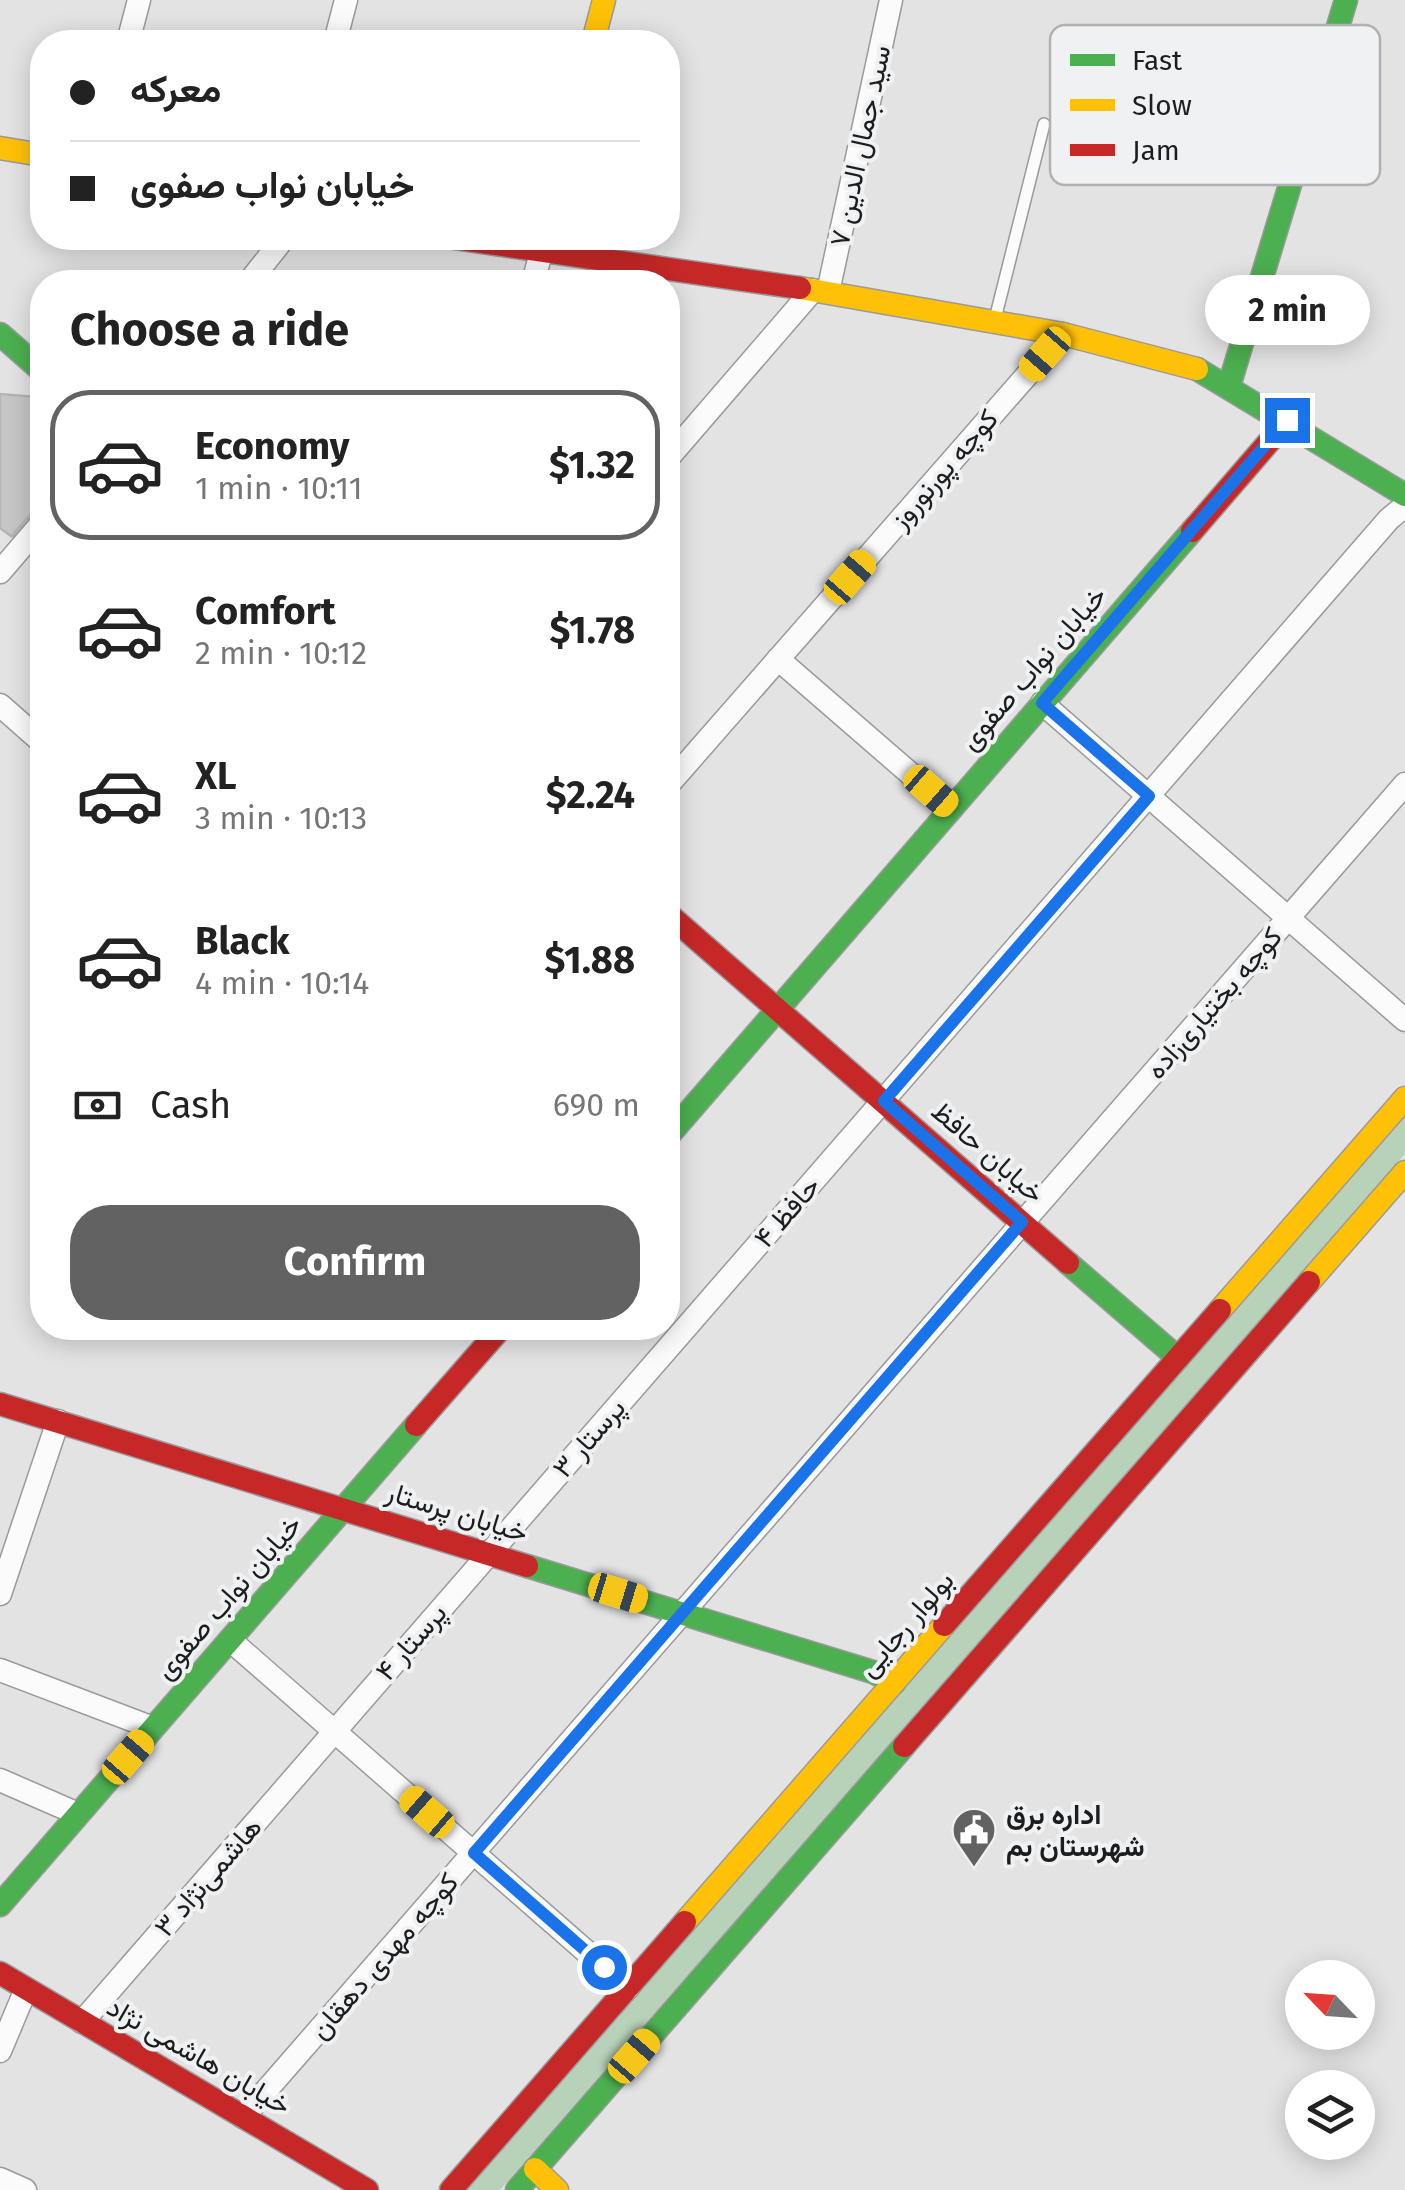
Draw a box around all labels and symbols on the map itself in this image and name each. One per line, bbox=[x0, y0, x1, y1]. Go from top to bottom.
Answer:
legend bbox=[1050, 25, 1380, 185]
street label: سید جمال الدین ۷ bbox=[823, 42, 897, 250]
text: Fast bbox=[1132, 44, 1183, 77]
text: Slow bbox=[1132, 89, 1192, 122]
text: Jam bbox=[1132, 134, 1180, 167]
callout: 2 min bbox=[1204, 275, 1370, 345]
car bbox=[1014, 322, 1076, 386]
route end bbox=[1265, 398, 1310, 443]
street label: کوچه پورنوروز bbox=[882, 402, 1006, 538]
car bbox=[819, 545, 881, 609]
street label: خیابان نواب صفوی bbox=[953, 579, 1114, 757]
car bbox=[899, 760, 963, 822]
street label: کوچه بختیاری‌زاده bbox=[1139, 920, 1290, 1087]
street label: خیابان حافظ bbox=[925, 1094, 1051, 1210]
street label: حافظ ۴ bbox=[747, 1170, 827, 1254]
street label: پرستار ۳ bbox=[546, 1392, 634, 1486]
street label: خیابان پرستار bbox=[381, 1475, 532, 1551]
street label: خیابان نواب صفوی bbox=[148, 1508, 309, 1686]
street label: بولوار رجایی bbox=[851, 1565, 962, 1684]
car bbox=[585, 1570, 651, 1616]
street label: پرستار ۴ bbox=[369, 1597, 455, 1689]
car bbox=[97, 1725, 159, 1789]
car bbox=[395, 1781, 459, 1843]
place label: اداره برق شهرستان بم bbox=[1006, 1798, 1145, 1865]
public building icon: اداره برق شهرستان بم bbox=[951, 1807, 997, 1868]
street label: هاشمی‌نژاد ۳ bbox=[147, 1811, 269, 1944]
street label: کوچه مهدی دهقان bbox=[303, 1866, 467, 2047]
route start bbox=[582, 1945, 627, 1990]
north arrow bbox=[1285, 1960, 1375, 2050]
street label: خیابان هاشمی نژاد bbox=[101, 1990, 297, 2123]
car bbox=[603, 2024, 665, 2088]

